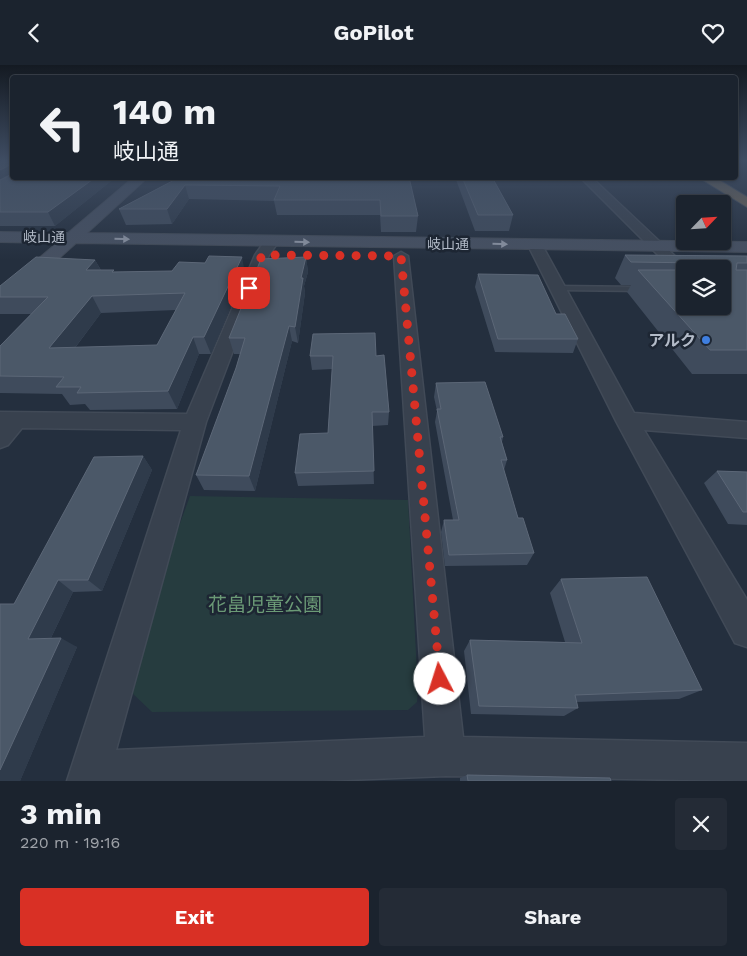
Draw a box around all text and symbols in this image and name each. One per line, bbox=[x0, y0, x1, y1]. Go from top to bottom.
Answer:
icon: back bbox=[20, 19, 48, 47]
icon: heart bbox=[699, 19, 727, 47]
text: GoPilot bbox=[333, 20, 414, 45]
text: 140 m bbox=[113, 91, 216, 133]
icon: left bbox=[30, 95, 95, 160]
text: 岐山通 bbox=[113, 139, 179, 164]
north arrow bbox=[676, 195, 731, 250]
map controls bbox=[676, 195, 731, 315]
street label: 岐山通 bbox=[23, 229, 65, 245]
one-way arrow bbox=[114, 235, 130, 243]
street label: 岐山通 bbox=[427, 236, 469, 252]
one-way arrow bbox=[294, 238, 310, 246]
one-way arrow bbox=[492, 240, 508, 248]
button: layers bbox=[676, 260, 731, 315]
pin bbox=[228, 267, 270, 309]
icon: arrive bbox=[235, 274, 263, 302]
place label: アルク bbox=[648, 331, 696, 350]
marker: アルク bbox=[700, 334, 712, 346]
park label: 花畠児童公園 bbox=[208, 593, 322, 616]
position arrow bbox=[413, 652, 465, 704]
text: 3 min bbox=[20, 796, 102, 831]
button: close bbox=[675, 798, 727, 850]
text: 220 m · 19:16 bbox=[20, 833, 120, 852]
button: Exit bbox=[20, 888, 369, 946]
button: Share bbox=[379, 888, 727, 946]

